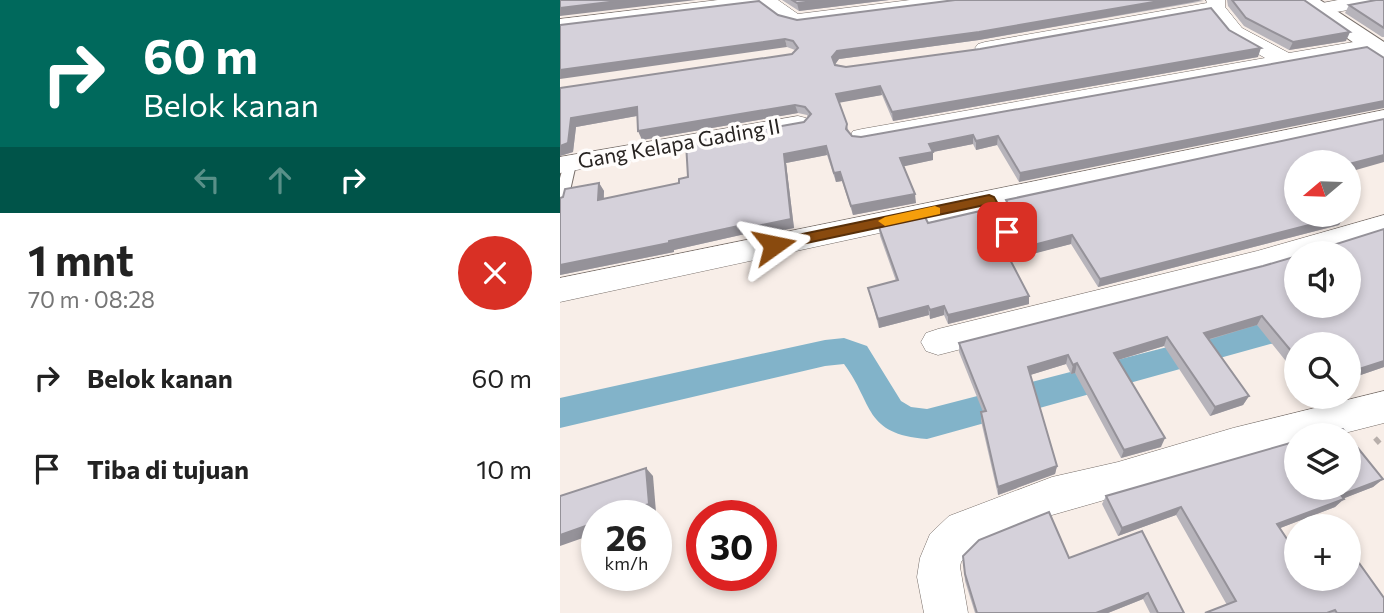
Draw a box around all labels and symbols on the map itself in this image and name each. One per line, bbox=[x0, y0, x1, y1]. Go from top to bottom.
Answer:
street label: Gang Kelapa Gading II bbox=[576, 112, 782, 173]
north arrow bbox=[1284, 150, 1362, 228]
pin bbox=[977, 202, 1037, 262]
position arrow bbox=[737, 208, 811, 282]
speed limit sign: 30 bbox=[686, 500, 777, 591]

